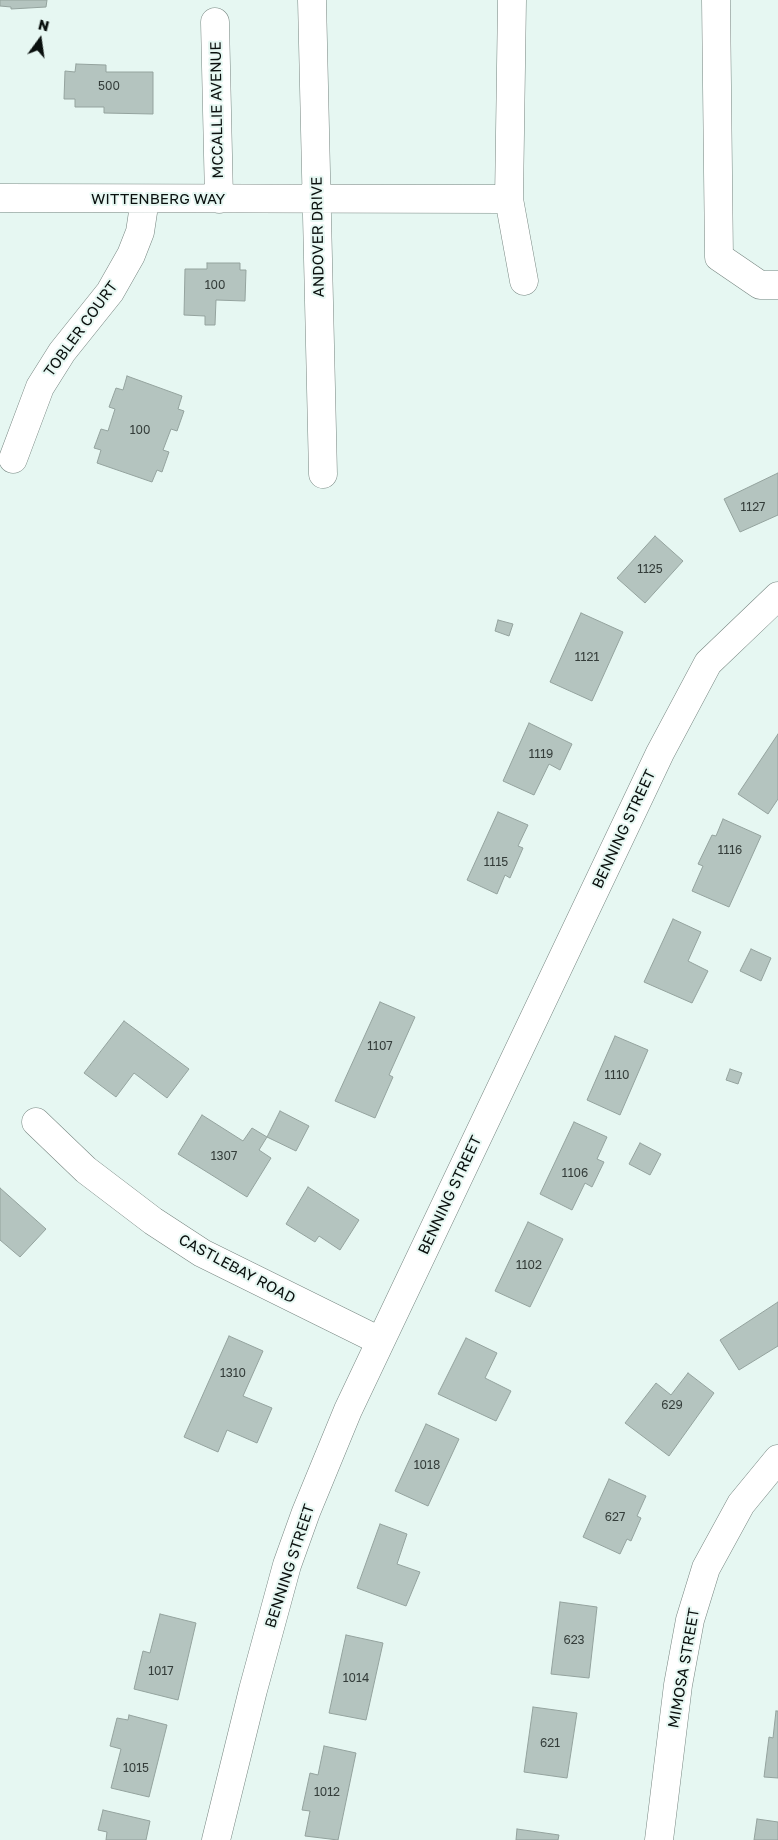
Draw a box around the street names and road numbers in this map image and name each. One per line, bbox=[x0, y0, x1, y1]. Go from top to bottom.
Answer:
street label: MCCALLIE AVENUE bbox=[207, 41, 227, 179]
street label: ANDOVER DRIVE bbox=[308, 177, 328, 297]
street label: WITTENBERG WAY bbox=[91, 190, 225, 208]
street label: TOBLER COURT bbox=[40, 278, 122, 380]
street label: BENNING STREET bbox=[589, 767, 659, 891]
street label: BENNING STREET bbox=[415, 1133, 485, 1257]
street label: CASTLEBAY ROAD bbox=[176, 1231, 298, 1307]
street label: BENNING STREET bbox=[261, 1502, 319, 1630]
street label: MIMOSA STREET bbox=[665, 1607, 703, 1729]

